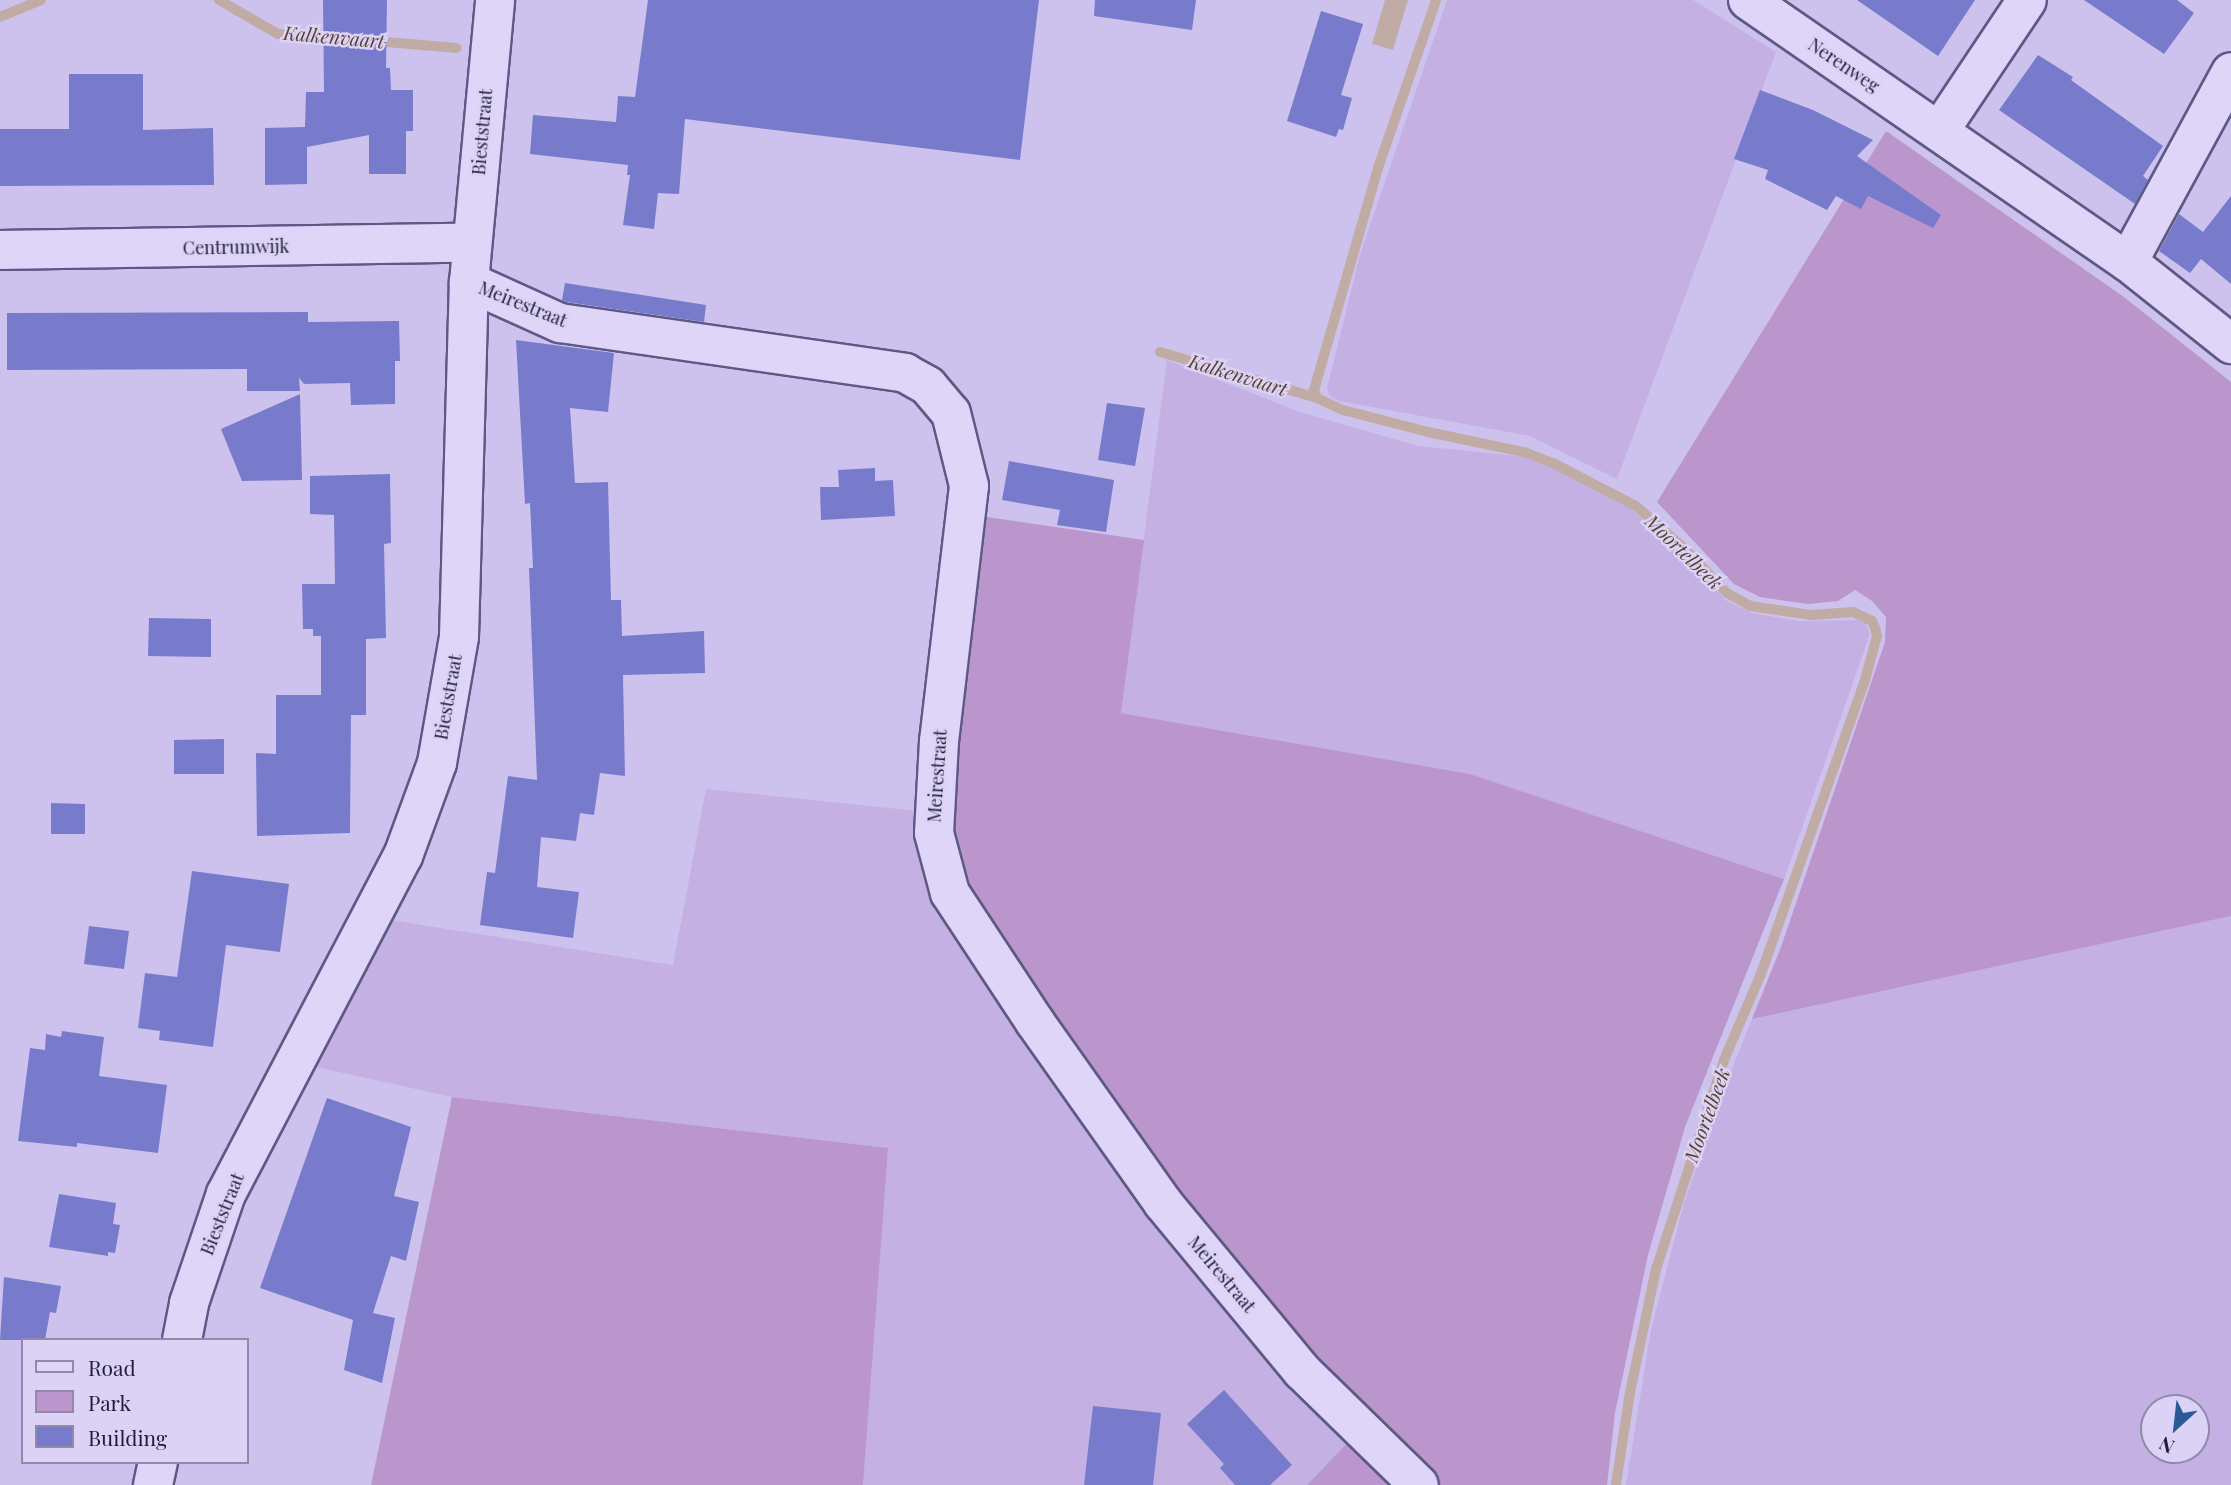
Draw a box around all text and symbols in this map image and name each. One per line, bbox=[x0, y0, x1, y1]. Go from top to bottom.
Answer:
water label: Kalkenvaart bbox=[283, 21, 385, 53]
street label: Nerenweg bbox=[1804, 33, 1884, 97]
street label: Bieststraat bbox=[467, 88, 497, 176]
street label: Centrumwijk bbox=[182, 235, 290, 259]
street label: Meirestraat bbox=[476, 277, 570, 331]
water label: Kalkenvaart bbox=[1186, 349, 1290, 401]
water label: Moortelbeek bbox=[1641, 510, 1727, 594]
street label: Bieststraat bbox=[430, 652, 466, 742]
street label: Meirestraat bbox=[923, 729, 951, 823]
water label: Moortelbeek bbox=[1680, 1065, 1734, 1165]
street label: Bieststraat bbox=[196, 1170, 248, 1258]
street label: Meirestraat bbox=[1184, 1231, 1260, 1317]
legend bbox=[21, 1338, 248, 1464]
text: Road bbox=[88, 1353, 136, 1381]
text: Park bbox=[88, 1388, 131, 1416]
north arrow bbox=[2140, 1394, 2210, 1464]
text: Building bbox=[88, 1423, 167, 1451]
text: N bbox=[2154, 1431, 2178, 1461]

